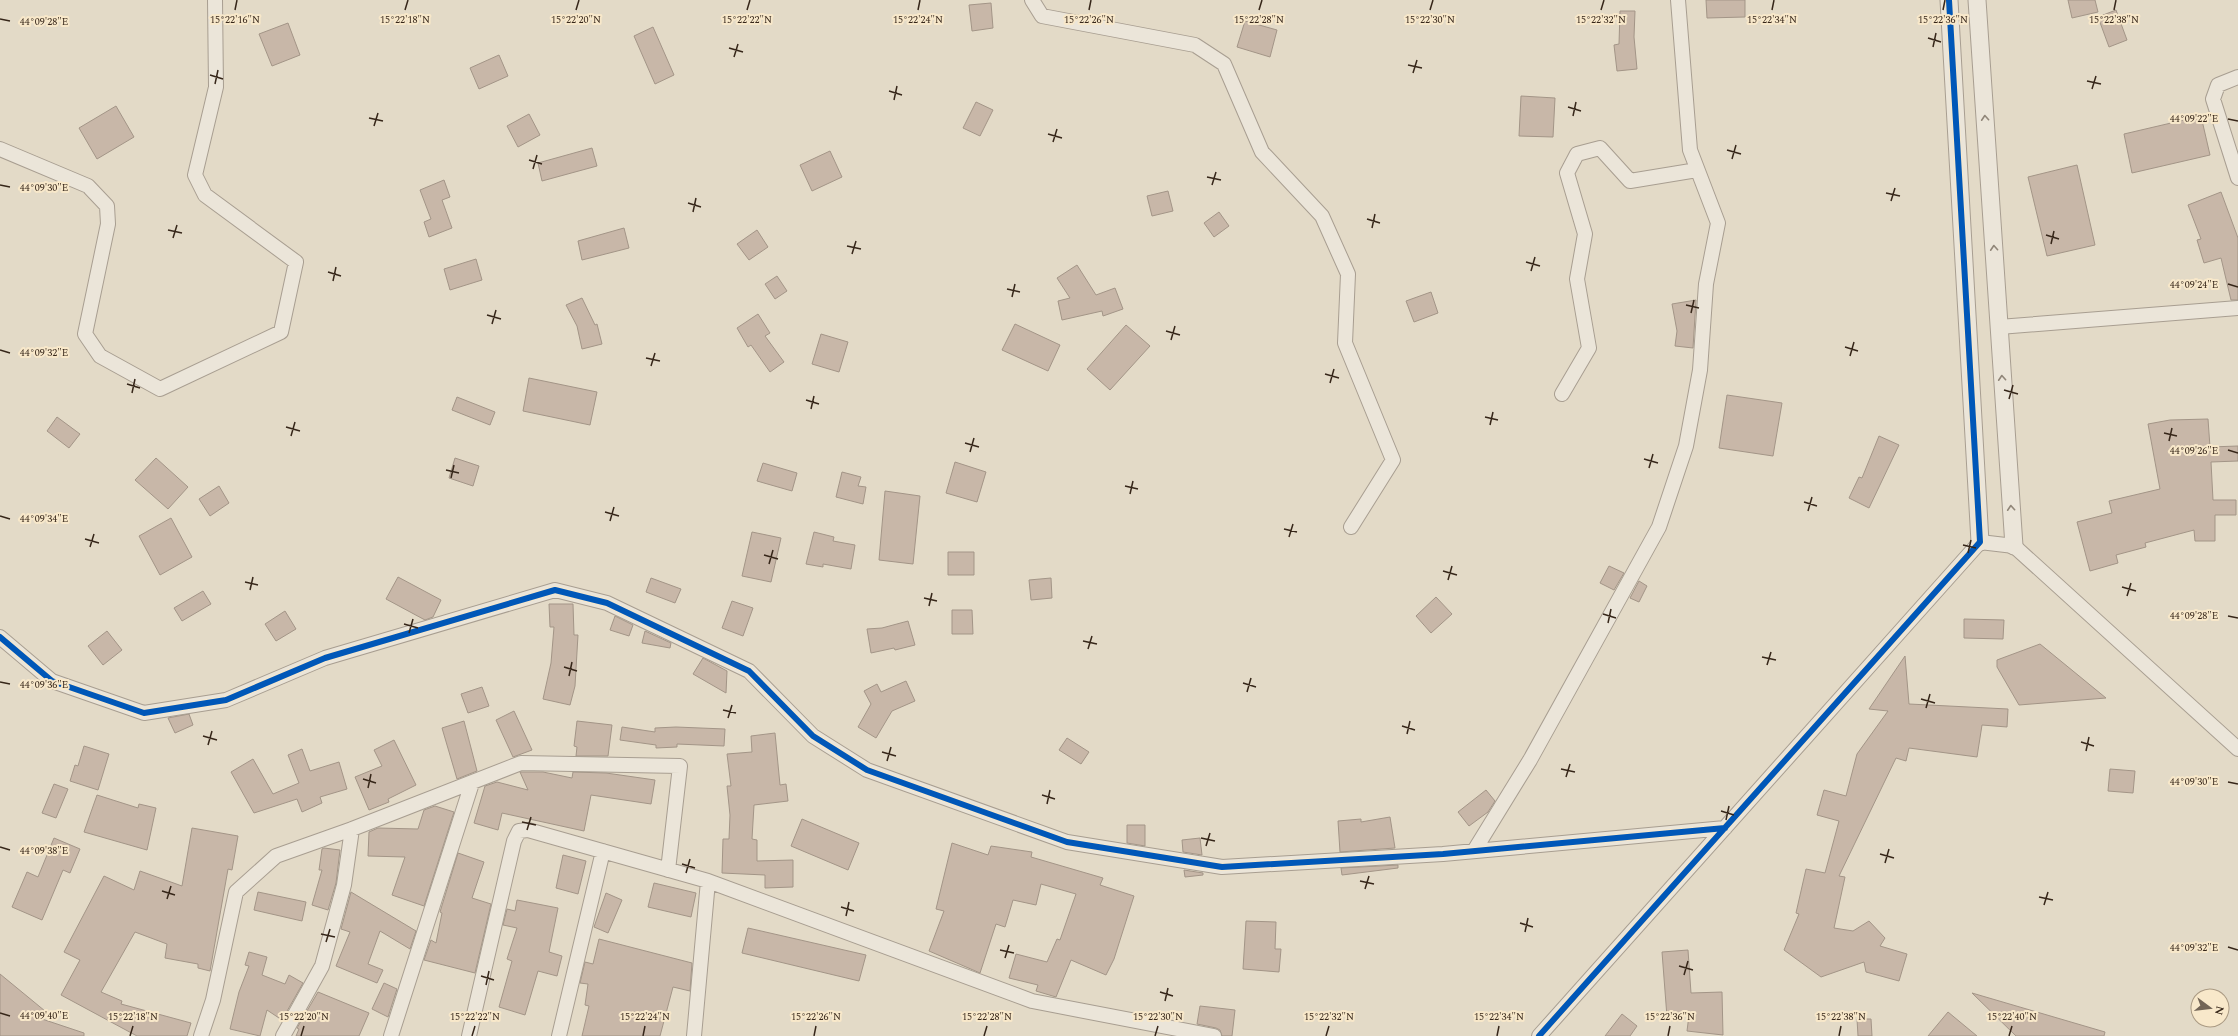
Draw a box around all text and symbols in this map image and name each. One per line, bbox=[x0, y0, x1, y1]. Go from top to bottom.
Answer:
text: 15°22'16"N bbox=[210, 12, 260, 28]
text: 15°22'18"N bbox=[380, 12, 430, 28]
text: 15°22'20"N bbox=[551, 12, 601, 28]
text: 15°22'22"N bbox=[722, 12, 772, 28]
text: 15°22'24"N bbox=[893, 12, 943, 28]
text: 15°22'26"N bbox=[1064, 12, 1114, 28]
text: 15°22'28"N bbox=[1234, 12, 1284, 28]
text: 15°22'30"N bbox=[1405, 12, 1455, 28]
text: 15°22'32"N bbox=[1576, 12, 1626, 28]
text: 15°22'34"N bbox=[1747, 12, 1797, 28]
text: 15°22'36"N bbox=[1918, 12, 1968, 28]
text: 15°22'38"N bbox=[2089, 12, 2139, 28]
text: 44°09'28"E bbox=[20, 14, 68, 30]
text: 44°09'22"E bbox=[2170, 111, 2218, 127]
one-way arrow bbox=[1981, 115, 1990, 121]
text: 44°09'30"E bbox=[20, 180, 68, 196]
one-way arrow bbox=[1989, 245, 1998, 251]
text: 44°09'24"E bbox=[2170, 277, 2218, 293]
text: 44°09'32"E bbox=[20, 345, 68, 361]
one-way arrow bbox=[1998, 375, 2007, 381]
text: 44°09'26"E bbox=[2170, 443, 2218, 459]
one-way arrow bbox=[2007, 505, 2015, 511]
text: 44°09'34"E bbox=[20, 511, 68, 527]
text: 44°09'28"E bbox=[2170, 608, 2218, 624]
text: 44°09'36"E bbox=[20, 677, 68, 693]
text: 44°09'30"E bbox=[2170, 774, 2218, 790]
text: 44°09'38"E bbox=[20, 843, 68, 859]
text: 44°09'32"E bbox=[2170, 940, 2218, 956]
north arrow bbox=[2190, 988, 2230, 1028]
text: N bbox=[2210, 1004, 2229, 1017]
text: 44°09'40"E bbox=[20, 1008, 68, 1024]
text: 15°22'18"N bbox=[108, 1009, 158, 1025]
text: 15°22'20"N bbox=[279, 1009, 329, 1025]
text: 15°22'22"N bbox=[450, 1009, 500, 1025]
text: 15°22'24"N bbox=[620, 1009, 670, 1025]
text: 15°22'26"N bbox=[791, 1009, 841, 1025]
text: 15°22'28"N bbox=[962, 1009, 1012, 1025]
text: 15°22'30"N bbox=[1133, 1009, 1183, 1025]
text: 15°22'32"N bbox=[1304, 1009, 1354, 1025]
text: 15°22'34"N bbox=[1474, 1009, 1524, 1025]
text: 15°22'36"N bbox=[1645, 1009, 1695, 1025]
text: 15°22'38"N bbox=[1816, 1009, 1866, 1025]
text: 15°22'40"N bbox=[1987, 1009, 2037, 1025]

